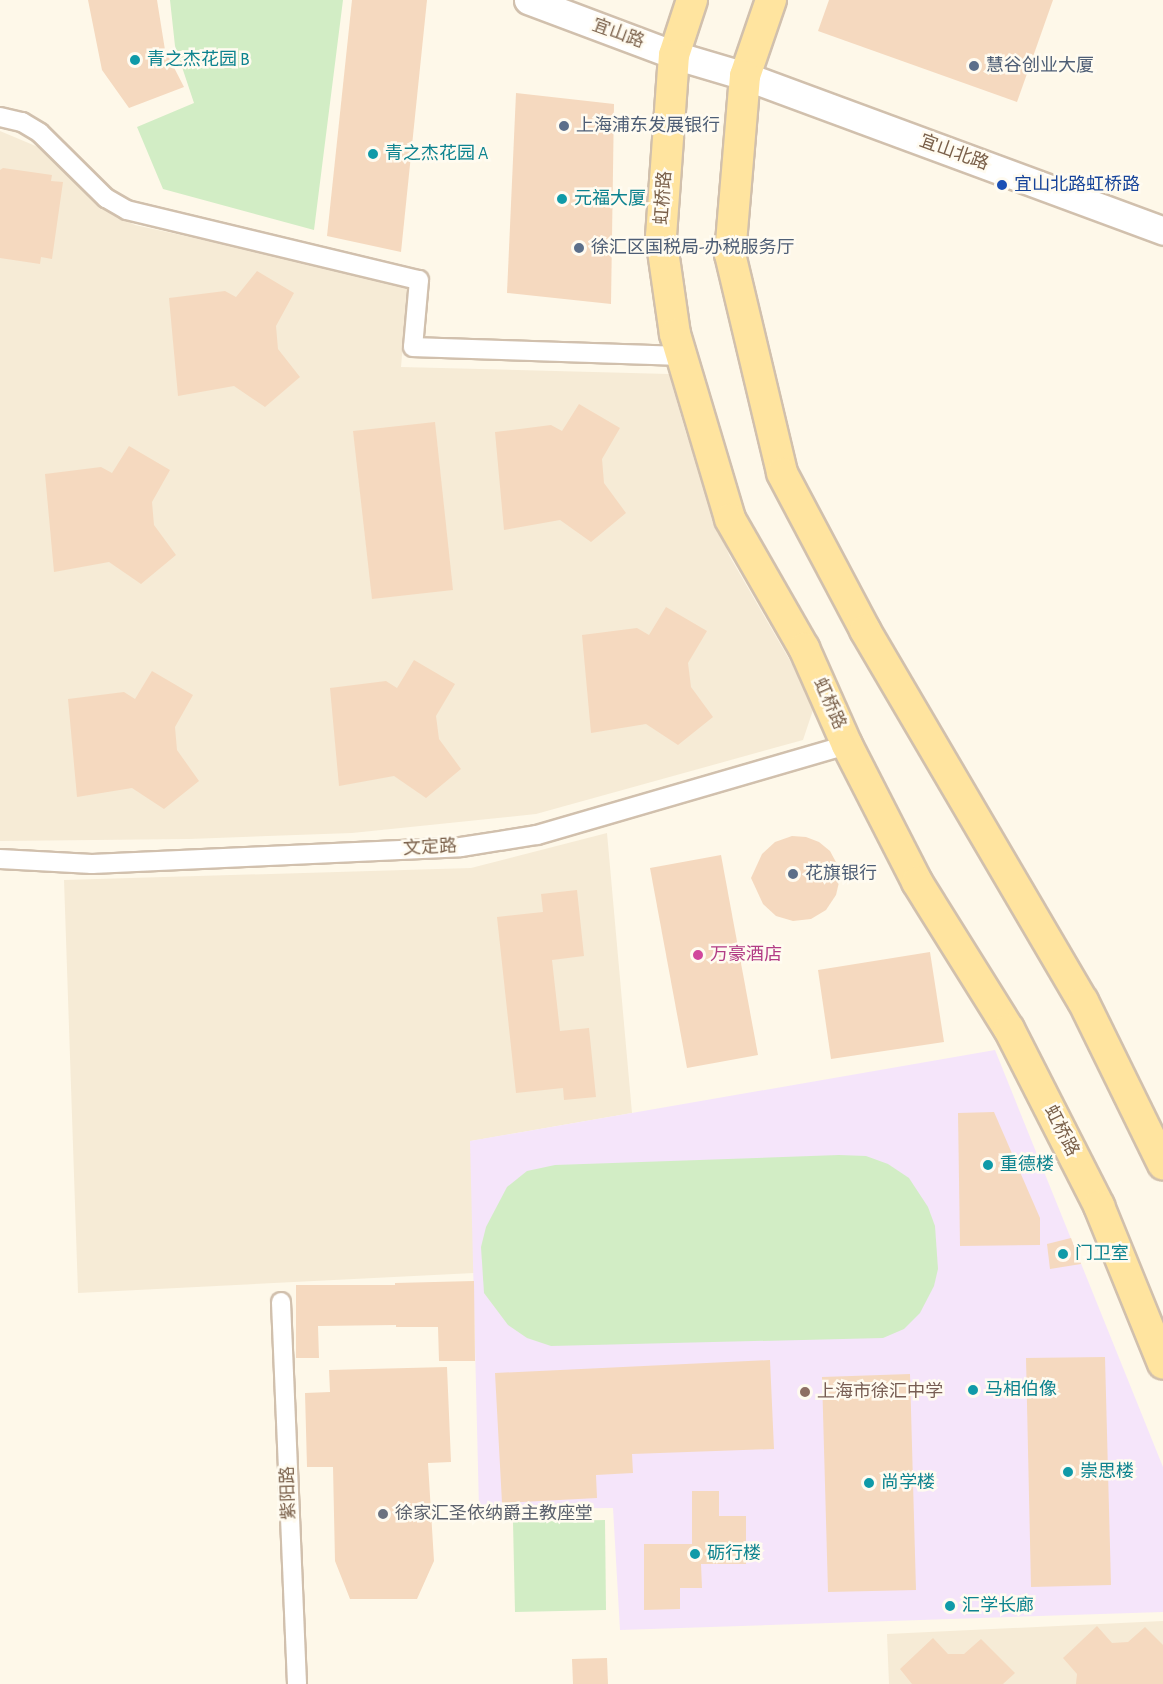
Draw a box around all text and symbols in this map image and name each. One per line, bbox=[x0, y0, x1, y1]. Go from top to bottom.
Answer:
street label: 宜山路 bbox=[589, 15, 647, 53]
place label: 青之杰花园 B bbox=[147, 49, 250, 71]
marker: 青之杰花园 B bbox=[128, 53, 142, 67]
place label: 慧谷创业大厦 bbox=[986, 55, 1094, 77]
marker: 慧谷创业大厦 bbox=[967, 59, 981, 73]
place label: 上海浦东发展银行 bbox=[576, 115, 720, 137]
marker: 上海浦东发展银行 bbox=[557, 119, 571, 133]
street label: 宜山北路 bbox=[916, 131, 992, 175]
place label: 青之杰花园 A bbox=[385, 143, 488, 165]
marker: 青之杰花园 A bbox=[366, 147, 380, 161]
street label: 虹桥路 bbox=[651, 170, 677, 226]
place label: 宜山北路虹桥路 bbox=[1014, 174, 1140, 196]
marker: 宜山北路虹桥路 bbox=[995, 178, 1009, 192]
place label: 元福大厦 bbox=[574, 188, 646, 210]
marker: 元福大厦 bbox=[555, 192, 569, 206]
place label: 徐汇区国税局-办税服务厅 bbox=[591, 237, 795, 259]
marker: 徐汇区国税局-办税服务厅 bbox=[572, 241, 586, 255]
street label: 虹桥路 bbox=[808, 675, 850, 733]
street label: 文定路 bbox=[402, 836, 458, 860]
place label: 花旗银行 bbox=[805, 863, 877, 885]
marker: 花旗银行 bbox=[786, 867, 800, 881]
place label: 万豪酒店 bbox=[710, 944, 782, 966]
marker: 万豪酒店 bbox=[691, 948, 705, 962]
street label: 虹桥路 bbox=[1039, 1102, 1083, 1160]
place label: 重德楼 bbox=[1000, 1154, 1054, 1176]
marker: 重德楼 bbox=[981, 1158, 995, 1172]
place label: 门卫室 bbox=[1075, 1243, 1129, 1265]
marker: 门卫室 bbox=[1056, 1247, 1070, 1261]
place label: 马相伯像 bbox=[985, 1379, 1057, 1401]
place label: 上海市徐汇中学 bbox=[817, 1381, 943, 1403]
marker: 马相伯像 bbox=[966, 1383, 980, 1397]
marker: 上海市徐汇中学 bbox=[798, 1385, 812, 1399]
place label: 崇思楼 bbox=[1080, 1461, 1134, 1483]
marker: 崇思楼 bbox=[1061, 1465, 1075, 1479]
street label: 紫阳路 bbox=[277, 1466, 301, 1520]
place label: 尚学楼 bbox=[881, 1472, 935, 1494]
marker: 尚学楼 bbox=[862, 1476, 876, 1490]
place label: 徐家汇圣依纳爵主教座堂 bbox=[395, 1503, 593, 1525]
marker: 徐家汇圣依纳爵主教座堂 bbox=[376, 1507, 390, 1521]
place label: 砺行楼 bbox=[707, 1543, 761, 1565]
marker: 砺行楼 bbox=[688, 1547, 702, 1561]
place label: 汇学长廊 bbox=[962, 1595, 1034, 1617]
marker: 汇学长廊 bbox=[943, 1599, 957, 1613]

